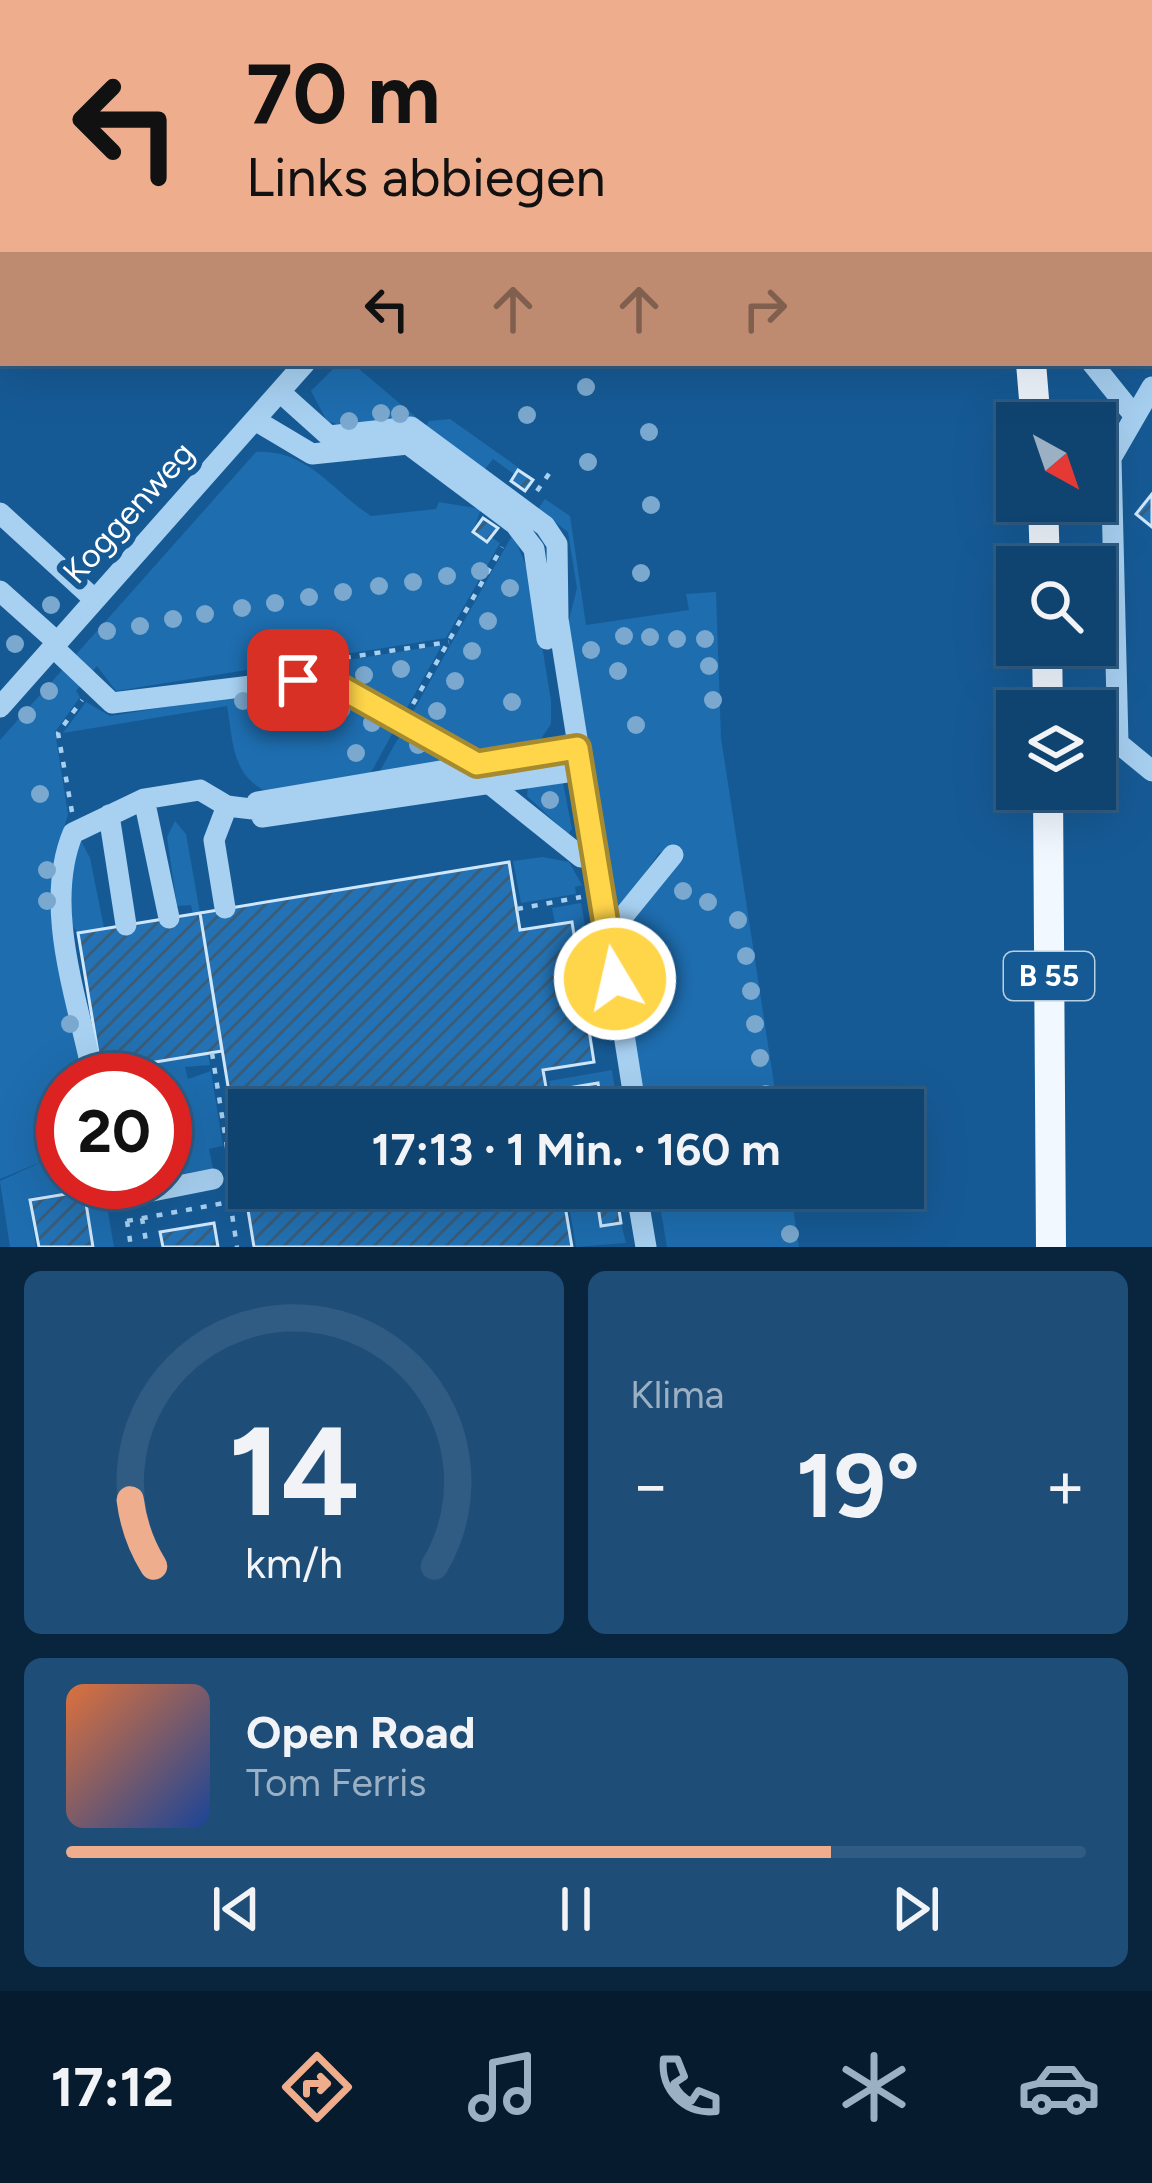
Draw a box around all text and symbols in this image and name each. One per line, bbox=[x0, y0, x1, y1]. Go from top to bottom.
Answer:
text: 70 m bbox=[246, 43, 440, 144]
icon: left bbox=[48, 48, 204, 204]
text: Links abbiegen bbox=[246, 145, 606, 210]
icon: left bbox=[354, 276, 420, 342]
icon: ahead bbox=[480, 276, 546, 342]
icon: ahead bbox=[606, 276, 672, 342]
icon: right bbox=[732, 276, 798, 342]
north arrow bbox=[996, 402, 1116, 522]
map controls bbox=[996, 402, 1116, 810]
street label: Koggenweg bbox=[55, 434, 202, 591]
button: search bbox=[996, 546, 1116, 666]
pin bbox=[247, 629, 349, 731]
icon: arrive bbox=[265, 647, 331, 713]
button: layers bbox=[996, 690, 1116, 810]
position arrow bbox=[552, 916, 678, 1042]
road number: B 55 bbox=[1004, 952, 1094, 1000]
speed limit sign: 20 bbox=[36, 1053, 192, 1209]
text: 17:13 · 1 Min. · 160 m bbox=[372, 1122, 780, 1176]
text: Klima bbox=[630, 1371, 725, 1418]
text: 14 bbox=[228, 1396, 360, 1546]
text: 19° bbox=[796, 1431, 920, 1540]
text: − bbox=[630, 1445, 671, 1525]
text: + bbox=[1045, 1445, 1086, 1525]
text: km/h bbox=[245, 1536, 343, 1588]
text: Open Road bbox=[246, 1705, 476, 1759]
text: Tom Ferris bbox=[246, 1759, 426, 1806]
icon: previous bbox=[203, 1876, 269, 1942]
icon: pause bbox=[543, 1876, 609, 1942]
icon: next bbox=[883, 1876, 949, 1942]
icon: directions bbox=[275, 2045, 359, 2129]
icon: music bbox=[461, 2045, 545, 2129]
icon: phone bbox=[646, 2045, 730, 2129]
icon: climate bbox=[832, 2045, 916, 2129]
icon: car bbox=[1017, 2045, 1101, 2129]
text: 17:12 bbox=[51, 2055, 174, 2120]

